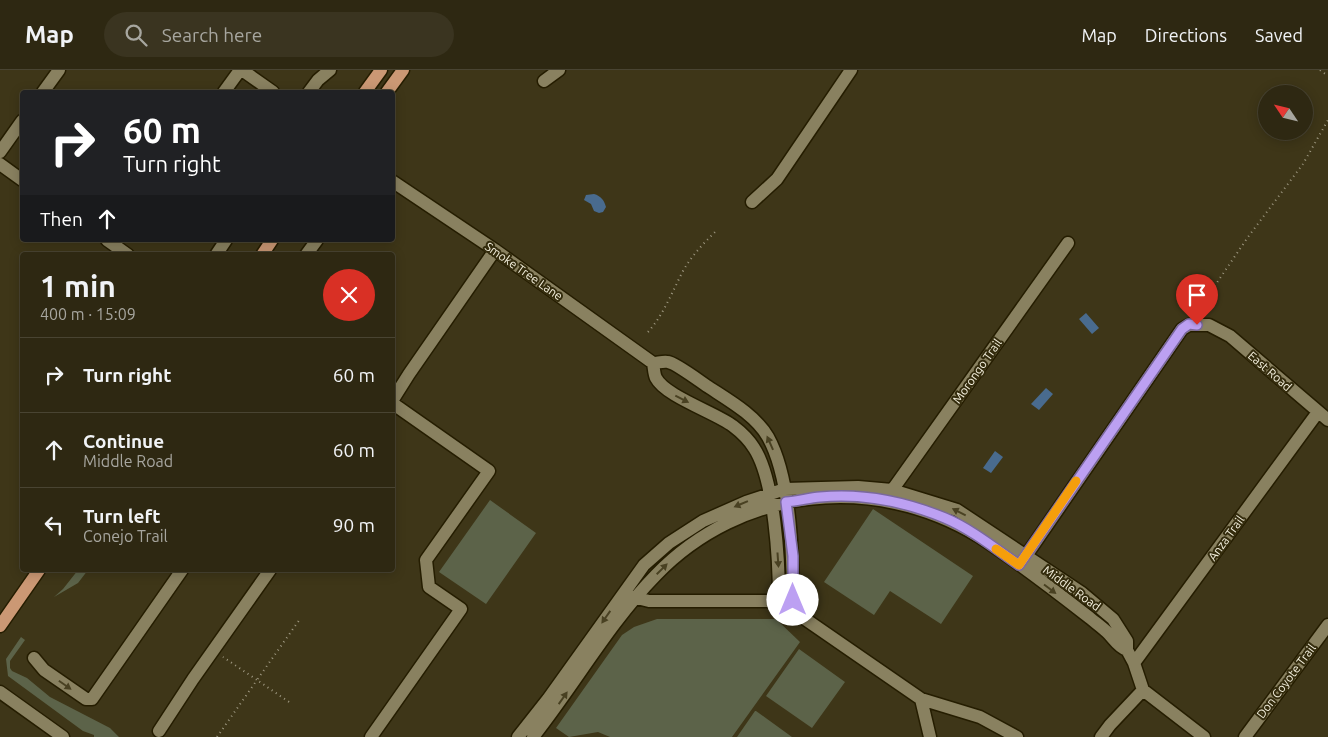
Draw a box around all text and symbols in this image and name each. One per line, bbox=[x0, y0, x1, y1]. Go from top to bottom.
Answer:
search box bbox=[104, 12, 454, 57]
text: Map bbox=[25, 21, 74, 48]
icon: search bbox=[122, 21, 150, 49]
text: Search here bbox=[162, 24, 262, 46]
text: Map bbox=[1081, 25, 1117, 45]
text: Directions bbox=[1145, 25, 1227, 45]
text: Saved bbox=[1255, 25, 1303, 45]
north arrow bbox=[1258, 85, 1312, 140]
map controls bbox=[1258, 85, 1313, 140]
icon: right bbox=[40, 110, 105, 175]
text: 60 m bbox=[123, 110, 201, 150]
text: Turn right bbox=[123, 151, 221, 176]
icon: ahead bbox=[93, 205, 121, 233]
text: Then bbox=[40, 208, 83, 230]
street label: Smoke Tree Lane bbox=[483, 239, 565, 303]
text: 1 min bbox=[40, 269, 116, 303]
button: close bbox=[323, 269, 375, 321]
pin bbox=[1176, 274, 1218, 325]
icon: arrive bbox=[1183, 281, 1211, 309]
text: 400 m · 15:09 bbox=[40, 305, 136, 323]
street label: Morongo Trail bbox=[950, 336, 1004, 406]
street label: East Road bbox=[1246, 349, 1294, 393]
icon: right bbox=[40, 361, 68, 389]
text: Turn right bbox=[83, 364, 171, 386]
text: 60 m bbox=[333, 364, 375, 386]
one-way arrow bbox=[675, 395, 690, 403]
text: Continue bbox=[83, 430, 164, 452]
icon: ahead bbox=[40, 436, 68, 464]
one-way arrow bbox=[765, 436, 773, 450]
text: 60 m bbox=[333, 439, 375, 461]
text: Middle Road bbox=[83, 452, 173, 470]
one-way arrow bbox=[733, 500, 748, 508]
text: Turn left bbox=[83, 505, 161, 527]
one-way arrow bbox=[951, 508, 966, 516]
icon: left bbox=[40, 511, 68, 539]
street label: Anza Trail bbox=[1205, 513, 1247, 563]
text: 90 m bbox=[333, 514, 375, 536]
text: Conejo Trail bbox=[83, 527, 168, 545]
one-way arrow bbox=[774, 552, 782, 568]
street label: Middle Road bbox=[1041, 563, 1103, 613]
one-way arrow bbox=[655, 564, 667, 576]
position arrow bbox=[766, 573, 818, 625]
one-way arrow bbox=[1043, 583, 1056, 594]
one-way arrow bbox=[601, 610, 611, 624]
street label: Don Coyote Trail bbox=[1254, 641, 1318, 721]
one-way arrow bbox=[58, 680, 72, 690]
one-way arrow bbox=[558, 691, 568, 705]

